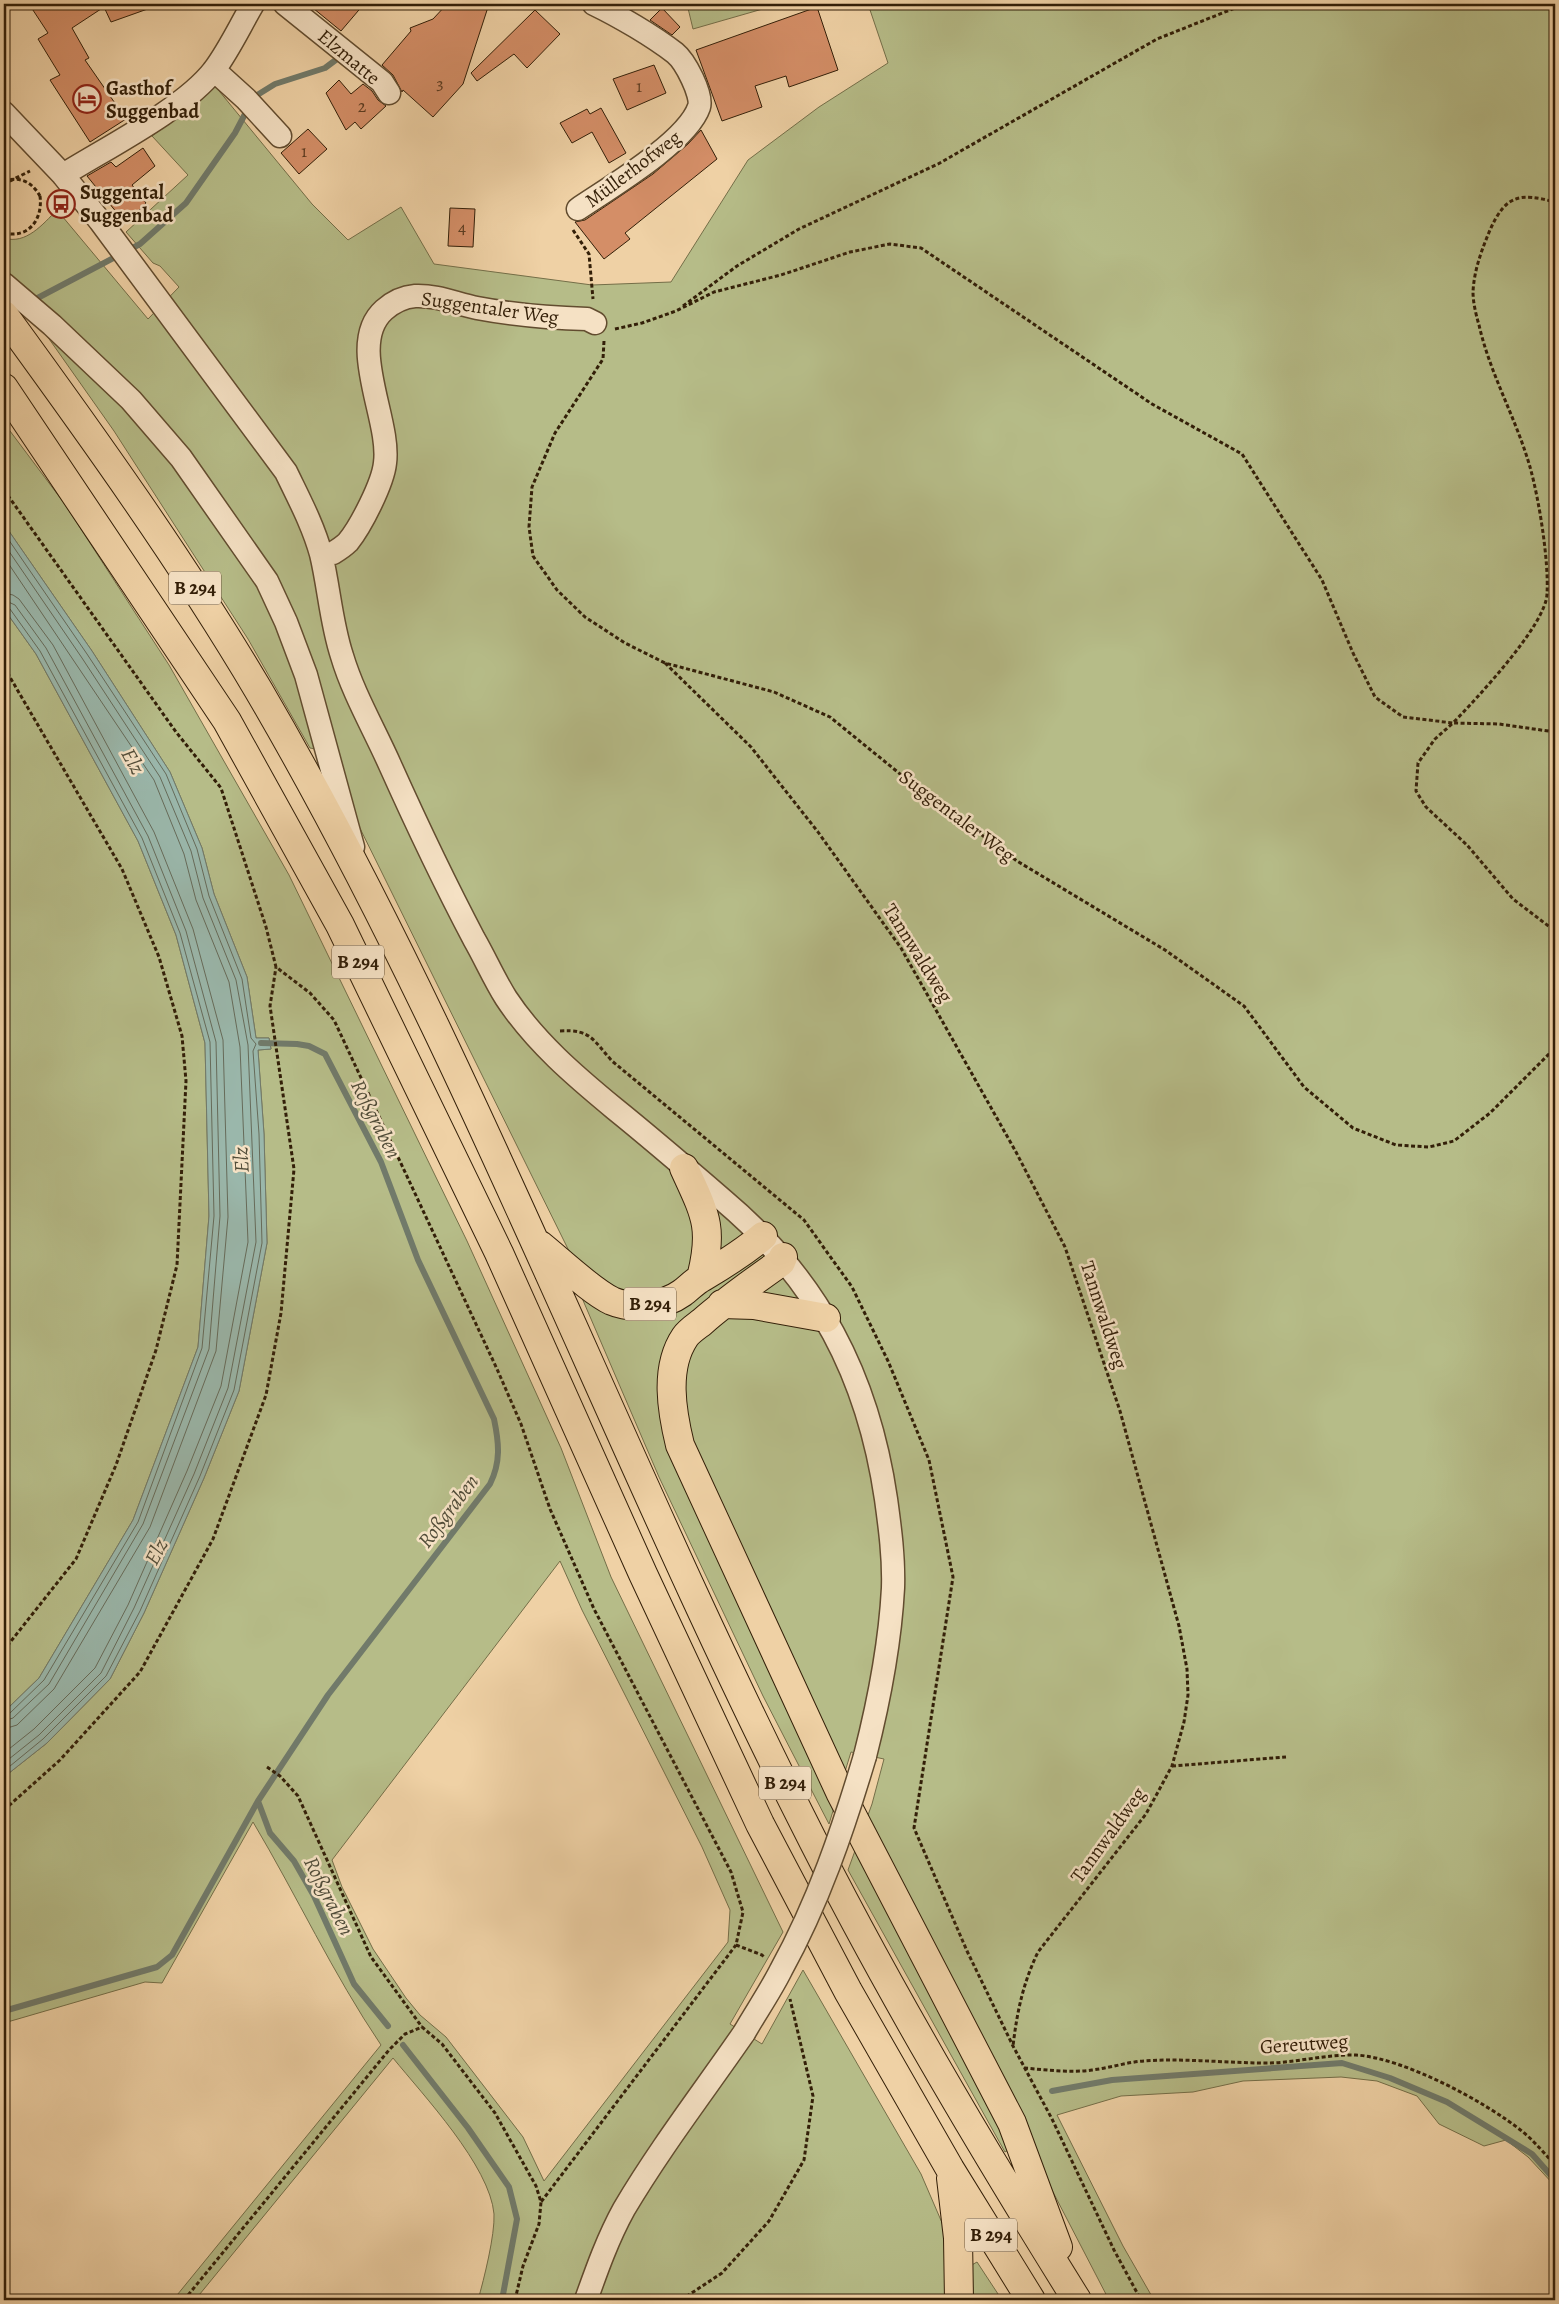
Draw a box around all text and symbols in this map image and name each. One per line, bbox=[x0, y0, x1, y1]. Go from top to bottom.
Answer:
street label: Elzmatte bbox=[312, 23, 386, 91]
house number: 3 bbox=[436, 71, 444, 95]
house number: 1 bbox=[636, 74, 642, 98]
place label: Gasthof Suggenbad bbox=[106, 75, 199, 125]
hotel icon: Gasthof Suggenbad bbox=[72, 84, 102, 114]
house number: 2 bbox=[358, 94, 367, 118]
street label: Müllerhofweg bbox=[580, 124, 686, 214]
house number: 1 bbox=[301, 139, 307, 163]
place label: Suggental Suggenbad bbox=[80, 179, 173, 229]
bus stop icon: Suggental Suggenbad bbox=[46, 189, 76, 219]
house number: 4 bbox=[458, 215, 466, 239]
street label: Suggentaler Weg bbox=[419, 285, 561, 331]
road number: B 294 bbox=[169, 572, 221, 604]
water label: Elz bbox=[115, 743, 152, 780]
street label: Suggentaler Weg bbox=[893, 763, 1021, 869]
street label: Tannwaldweg bbox=[877, 898, 959, 1008]
road number: B 294 bbox=[332, 946, 384, 979]
water label: Roßgraben bbox=[344, 1075, 408, 1163]
water label: Elz bbox=[226, 1146, 256, 1173]
street label: Tannwaldweg bbox=[1074, 1258, 1134, 1372]
road number: B 294 bbox=[624, 1288, 676, 1320]
water label: Roßgraben bbox=[411, 1469, 485, 1553]
water label: Elz bbox=[138, 1534, 175, 1570]
road number: B 294 bbox=[759, 1766, 811, 1800]
street label: Tannwaldweg bbox=[1064, 1782, 1152, 1888]
water label: Roßgraben bbox=[297, 1852, 361, 1940]
street label: Gereutweg bbox=[1259, 2027, 1349, 2061]
road number: B 294 bbox=[965, 2218, 1017, 2252]

